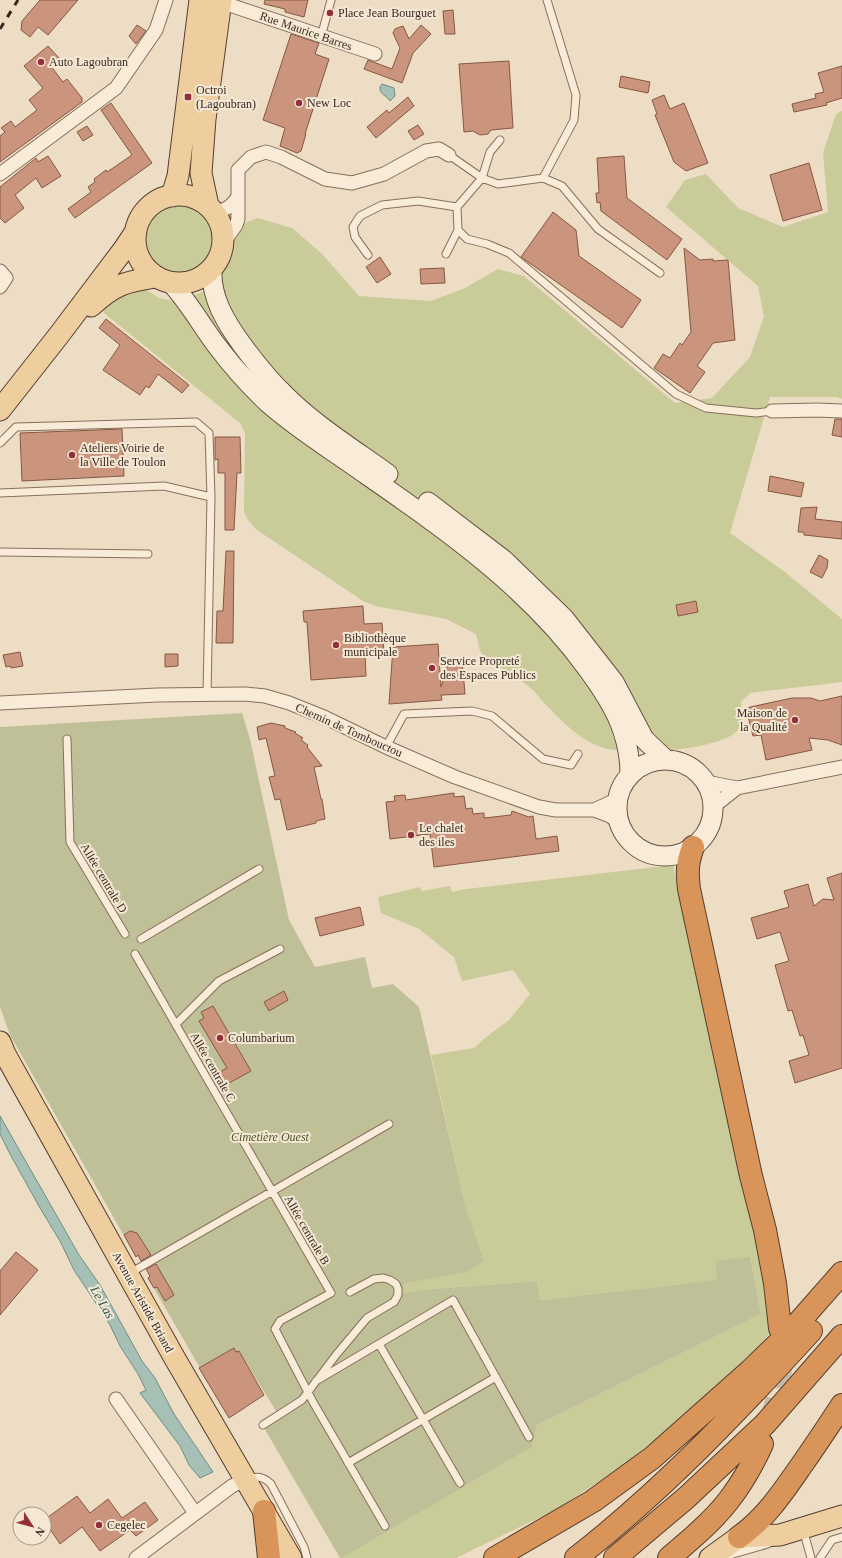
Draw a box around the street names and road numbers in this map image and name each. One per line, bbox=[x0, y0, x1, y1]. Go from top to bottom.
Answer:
street label: Rue Maurice Barres bbox=[258, 9, 354, 53]
street label: Chemin de Tombouctou bbox=[293, 700, 405, 760]
street label: Allée centrale D bbox=[78, 841, 130, 916]
street label: Allée centrale C bbox=[187, 1030, 239, 1104]
street label: Allée centrale B bbox=[281, 1193, 333, 1267]
street label: Avenue Aristide Briand bbox=[109, 1249, 177, 1355]

